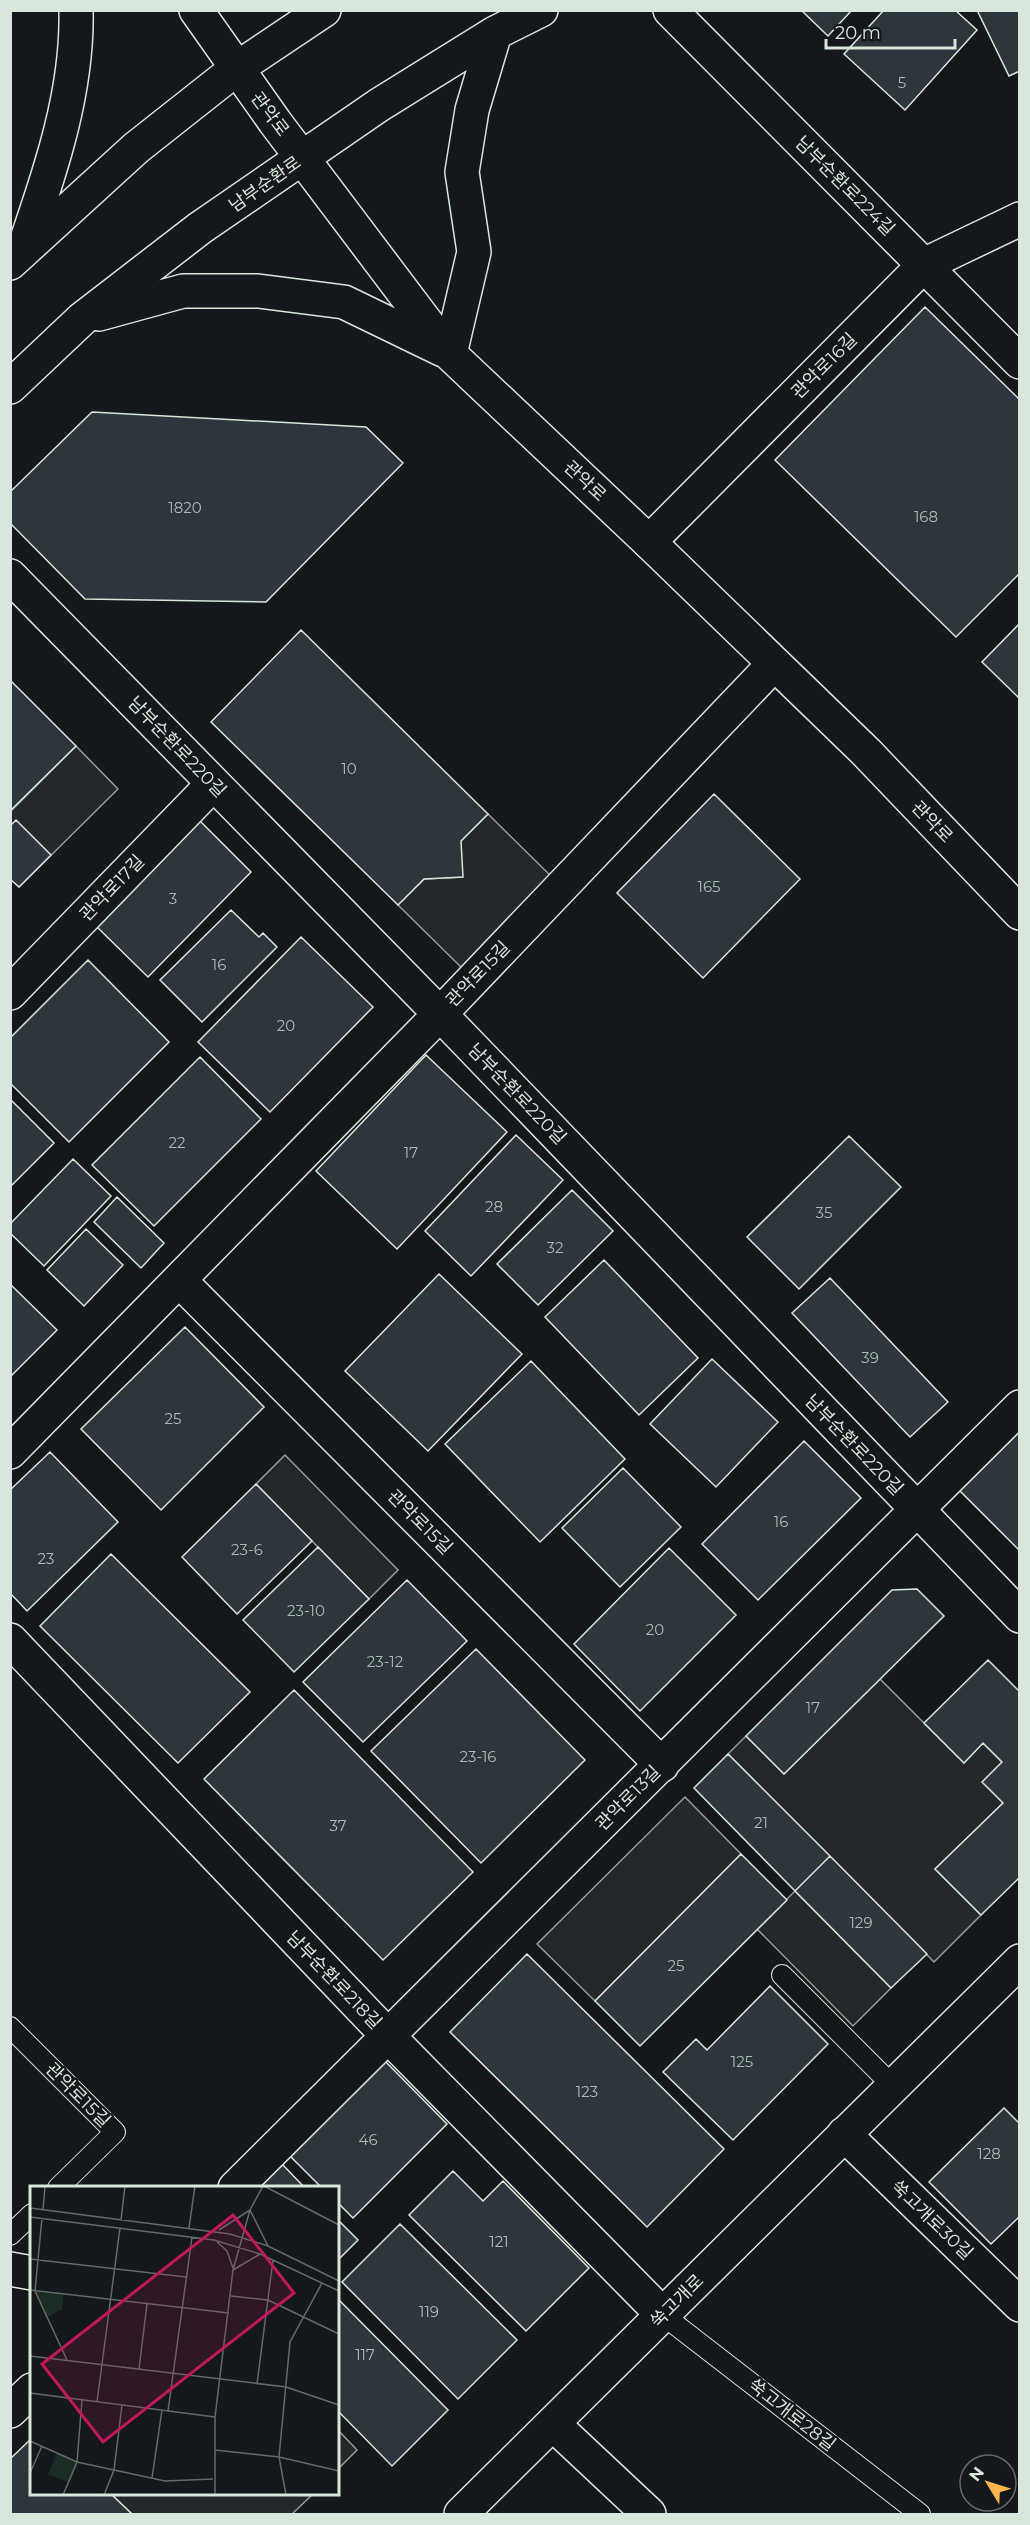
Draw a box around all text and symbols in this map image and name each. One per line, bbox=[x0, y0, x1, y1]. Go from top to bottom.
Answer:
scale bar bbox=[826, 12, 955, 50]
text: 20 m bbox=[835, 22, 881, 44]
house number: 5 bbox=[898, 73, 906, 92]
street label: 관악로 bbox=[246, 88, 294, 140]
street label: 남부순환로224길 bbox=[791, 132, 899, 240]
street label: 남부순환로 bbox=[225, 151, 305, 217]
street label: 관악로16길 bbox=[787, 329, 861, 403]
street label: 관악로 bbox=[559, 456, 611, 506]
house number: 1820 bbox=[168, 498, 202, 517]
house number: 168 bbox=[914, 507, 938, 526]
street label: 남부순환로220길 bbox=[123, 692, 231, 802]
house number: 10 bbox=[341, 759, 357, 778]
street label: 관악로 bbox=[907, 796, 957, 848]
street label: 관악로17길 bbox=[75, 850, 149, 926]
house number: 165 bbox=[697, 877, 721, 896]
house number: 3 bbox=[169, 889, 177, 908]
street label: 관악로15길 bbox=[441, 937, 515, 1011]
house number: 16 bbox=[212, 955, 226, 974]
house number: 20 bbox=[277, 1016, 295, 1035]
street label: 남부순환로220길 bbox=[463, 1039, 571, 1149]
house number: 22 bbox=[168, 1133, 186, 1152]
house number: 17 bbox=[404, 1143, 418, 1162]
house number: 28 bbox=[485, 1197, 503, 1216]
house number: 35 bbox=[816, 1203, 832, 1222]
house number: 32 bbox=[547, 1238, 563, 1257]
house number: 39 bbox=[861, 1348, 879, 1367]
street label: 남부순환로220길 bbox=[800, 1390, 908, 1500]
house number: 25 bbox=[164, 1409, 182, 1428]
street label: 관악로15길 bbox=[383, 1485, 457, 1559]
house number: 16 bbox=[774, 1512, 788, 1531]
house number: 23-6 bbox=[231, 1540, 263, 1559]
house number: 23 bbox=[38, 1549, 54, 1568]
house number: 23-10 bbox=[287, 1601, 325, 1620]
house number: 20 bbox=[646, 1620, 664, 1639]
house number: 23-12 bbox=[367, 1652, 403, 1671]
house number: 17 bbox=[806, 1698, 820, 1717]
house number: 23-16 bbox=[459, 1747, 497, 1766]
street label: 관악로13길 bbox=[591, 1761, 665, 1835]
house number: 21 bbox=[754, 1813, 768, 1832]
house number: 37 bbox=[329, 1816, 347, 1835]
house number: 129 bbox=[849, 1913, 873, 1932]
street label: 남부순환로218길 bbox=[282, 1926, 386, 2034]
house number: 25 bbox=[667, 1956, 685, 1975]
house number: 125 bbox=[731, 2052, 753, 2071]
street label: 관악로15길 bbox=[41, 2058, 115, 2132]
house number: 123 bbox=[576, 2082, 598, 2101]
house number: 46 bbox=[358, 2130, 378, 2149]
house number: 128 bbox=[977, 2144, 1001, 2163]
street label: 쑥고개로30길 bbox=[887, 2176, 977, 2264]
inset map bbox=[30, 2186, 339, 2495]
house number: 121 bbox=[489, 2232, 509, 2251]
street label: 쑥고개로 bbox=[646, 2270, 708, 2332]
house number: 119 bbox=[419, 2302, 439, 2321]
house number: 117 bbox=[355, 2345, 375, 2364]
street label: 쑥고개로28길 bbox=[744, 2374, 840, 2456]
north arrow bbox=[958, 2453, 1018, 2513]
text: N bbox=[965, 2463, 988, 2485]

